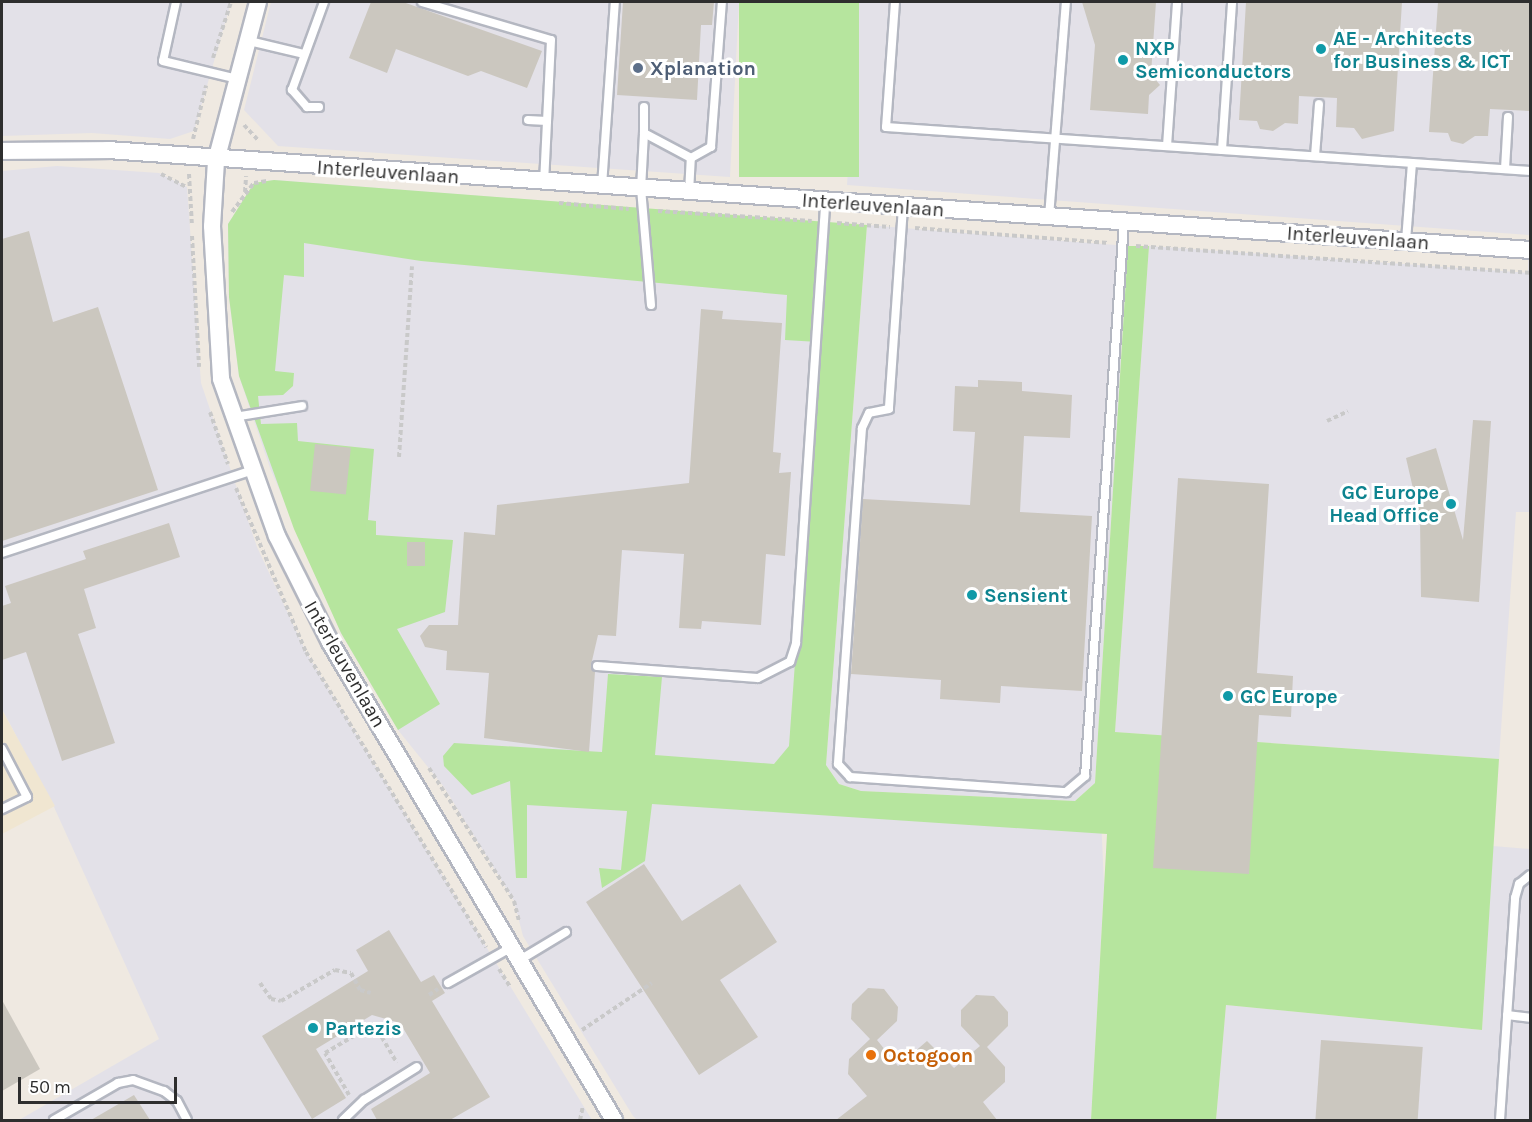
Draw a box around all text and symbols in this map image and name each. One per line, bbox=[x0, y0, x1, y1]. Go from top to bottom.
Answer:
place label: AE - Architects for Business & ICT bbox=[1333, 26, 1510, 73]
place label: NXP Semiconductors bbox=[1135, 36, 1291, 83]
marker: AE - Architects for Business & ICT bbox=[1314, 42, 1328, 56]
marker: NXP Semiconductors bbox=[1116, 53, 1130, 67]
place label: Xplanation bbox=[650, 56, 756, 80]
marker: Xplanation bbox=[631, 61, 645, 75]
street label: Interleuvenlaan bbox=[316, 155, 460, 189]
street label: Interleuvenlaan bbox=[801, 188, 945, 222]
street label: Interleuvenlaan bbox=[1286, 221, 1430, 255]
place label: GC Europe Head Office bbox=[1329, 480, 1439, 527]
marker: GC Europe Head Office bbox=[1444, 497, 1458, 511]
place label: Sensient bbox=[984, 583, 1068, 607]
marker: Sensient bbox=[965, 588, 979, 602]
street label: Interleuvenlaan bbox=[299, 596, 391, 732]
place label: GC Europe bbox=[1240, 684, 1338, 708]
marker: GC Europe bbox=[1221, 689, 1235, 703]
place label: Partezis bbox=[325, 1016, 402, 1040]
marker: Partezis bbox=[306, 1021, 320, 1035]
place label: Octogoon bbox=[883, 1043, 973, 1067]
marker: Octogoon bbox=[864, 1048, 878, 1062]
scale bar bbox=[21, 1065, 180, 1103]
text: 50 m bbox=[29, 1076, 71, 1098]

